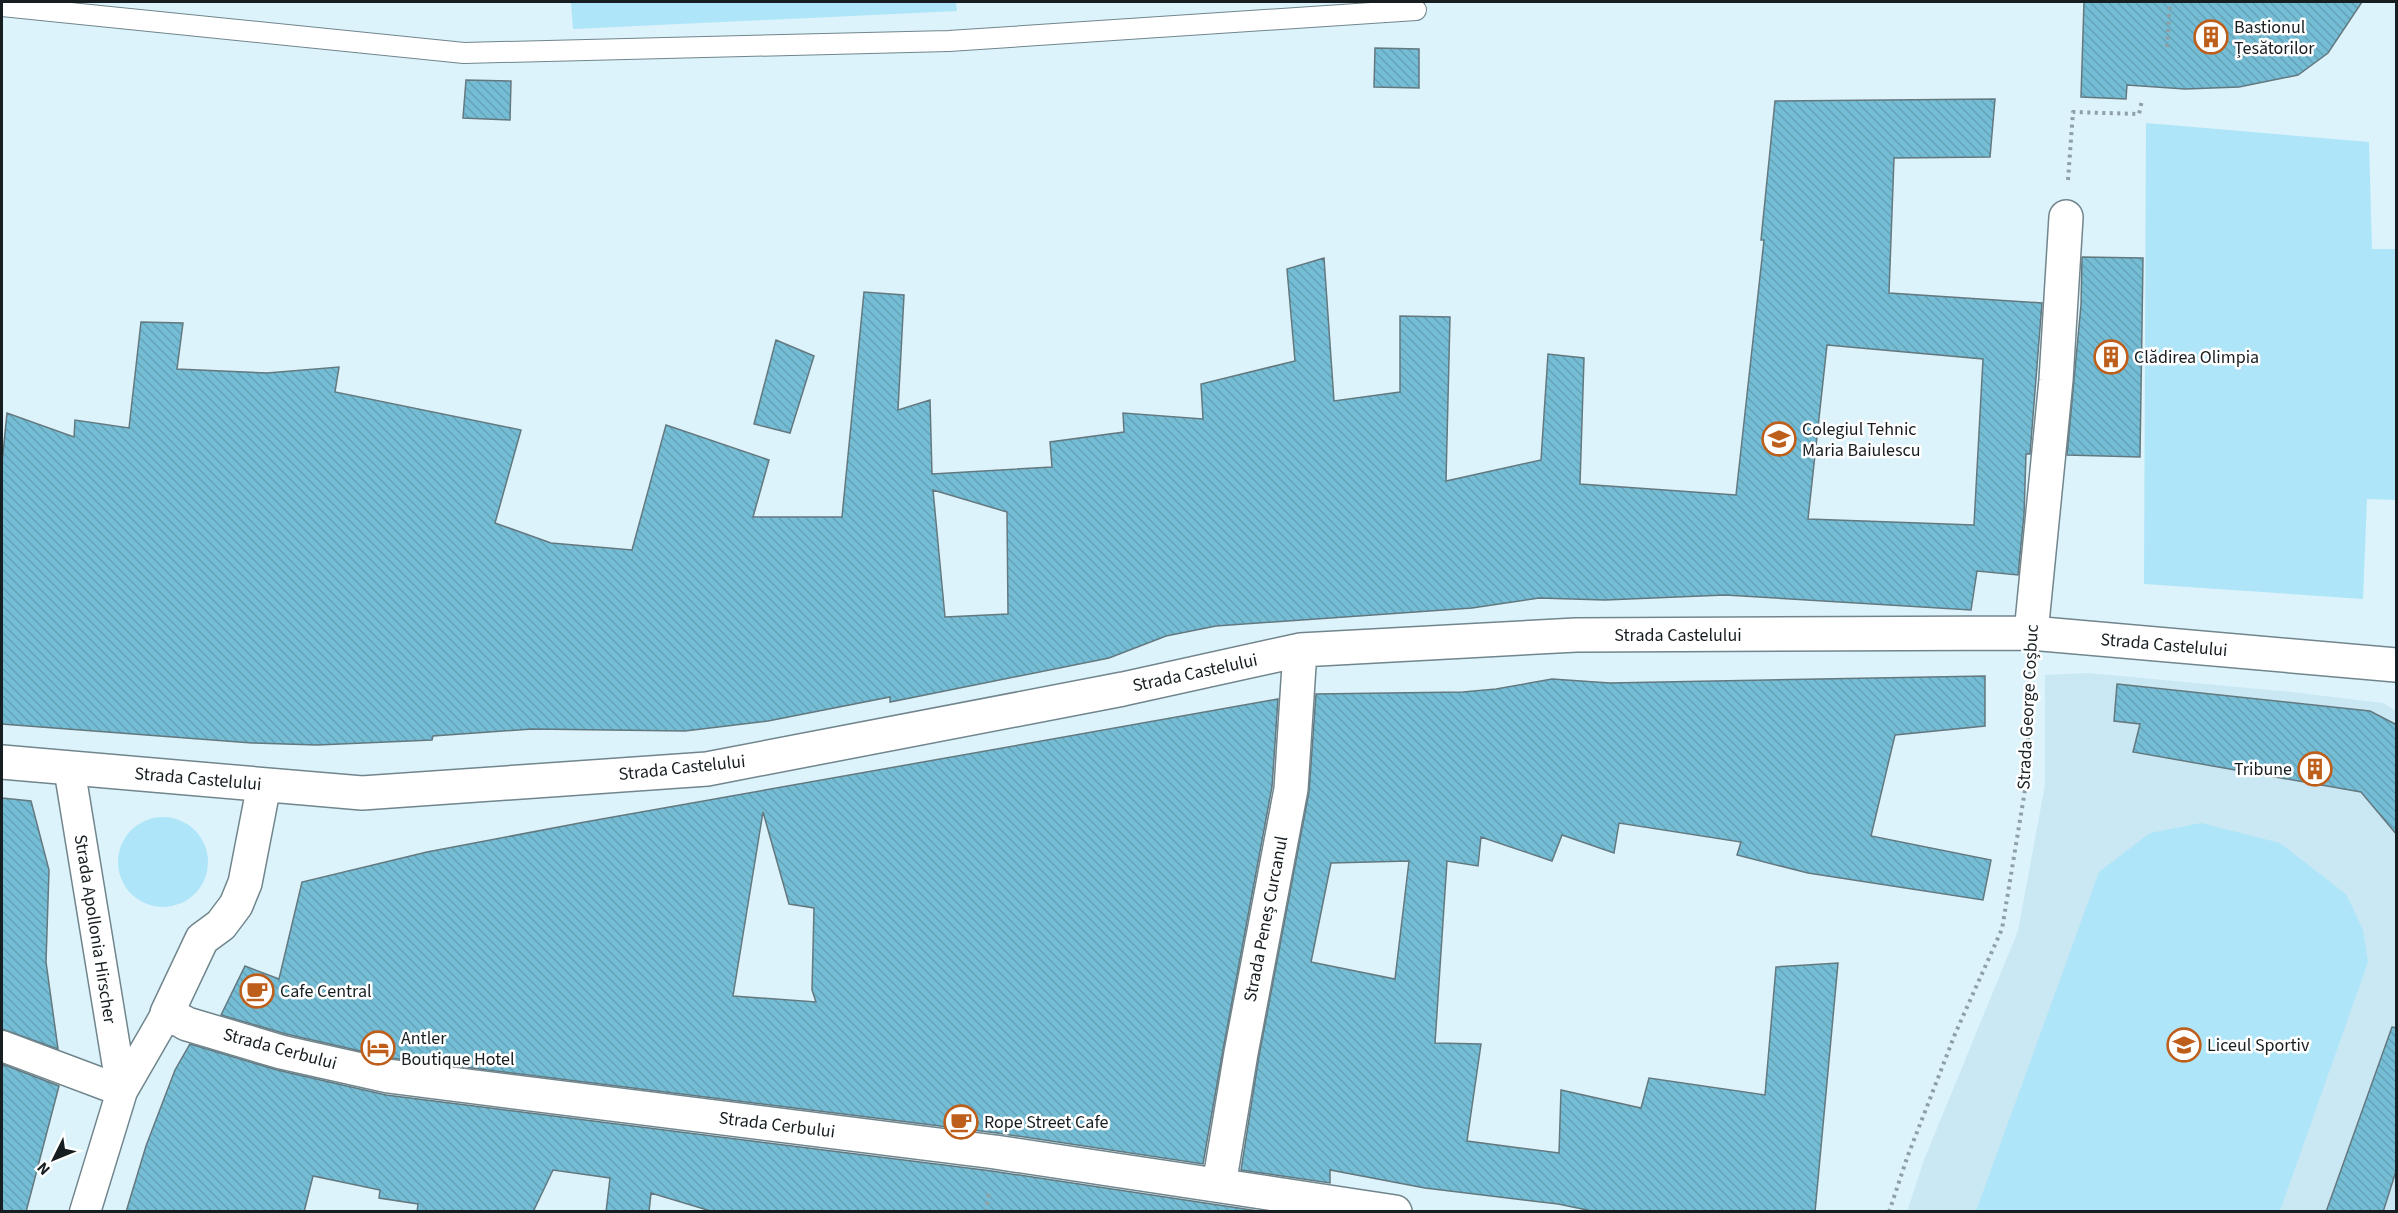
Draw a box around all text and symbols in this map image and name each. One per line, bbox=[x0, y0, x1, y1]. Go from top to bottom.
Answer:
place label: Bastionul Țesătorilor bbox=[2234, 15, 2315, 61]
building icon: Bastionul Țesătorilor bbox=[2193, 19, 2229, 55]
building icon: Clădirea Olimpia bbox=[2093, 339, 2129, 375]
place label: Clădirea Olimpia bbox=[2134, 345, 2259, 370]
place label: Colegiul Tehnic Maria Baiulescu bbox=[1802, 417, 1920, 463]
school or university icon: Colegiul Tehnic Maria Baiulescu bbox=[1761, 421, 1797, 457]
street label: Strada Castelului bbox=[1614, 623, 1742, 648]
street label: Strada George Coșbuc bbox=[2011, 624, 2045, 790]
street label: Strada Castelului bbox=[2099, 627, 2229, 663]
street label: Strada Castelului bbox=[1130, 648, 1260, 698]
street label: Strada Castelului bbox=[617, 749, 747, 787]
building icon: Tribune bbox=[2297, 751, 2333, 787]
place label: Tribune bbox=[2234, 757, 2292, 782]
street label: Strada Castelului bbox=[133, 761, 263, 797]
street label: Strada Apollonia Hirscher bbox=[68, 833, 122, 1026]
street label: Strada Peneș Curcanul bbox=[1238, 834, 1294, 1004]
cafe icon: Cafe Central bbox=[239, 973, 275, 1009]
place label: Cafe Central bbox=[280, 979, 372, 1004]
street label: Strada Cerbului bbox=[220, 1022, 340, 1076]
place label: Antler Boutique Hotel bbox=[401, 1026, 515, 1072]
school or university icon: Liceul Sportiv bbox=[2166, 1027, 2202, 1063]
hotel icon: Antler Boutique Hotel bbox=[360, 1030, 396, 1066]
place label: Liceul Sportiv bbox=[2207, 1033, 2310, 1058]
cafe icon: Rope Street Cafe bbox=[943, 1104, 979, 1140]
street label: Strada Cerbului bbox=[717, 1105, 837, 1145]
place label: Rope Street Cafe bbox=[984, 1110, 1108, 1135]
north arrow bbox=[24, 1129, 84, 1189]
text: N bbox=[32, 1157, 55, 1180]

